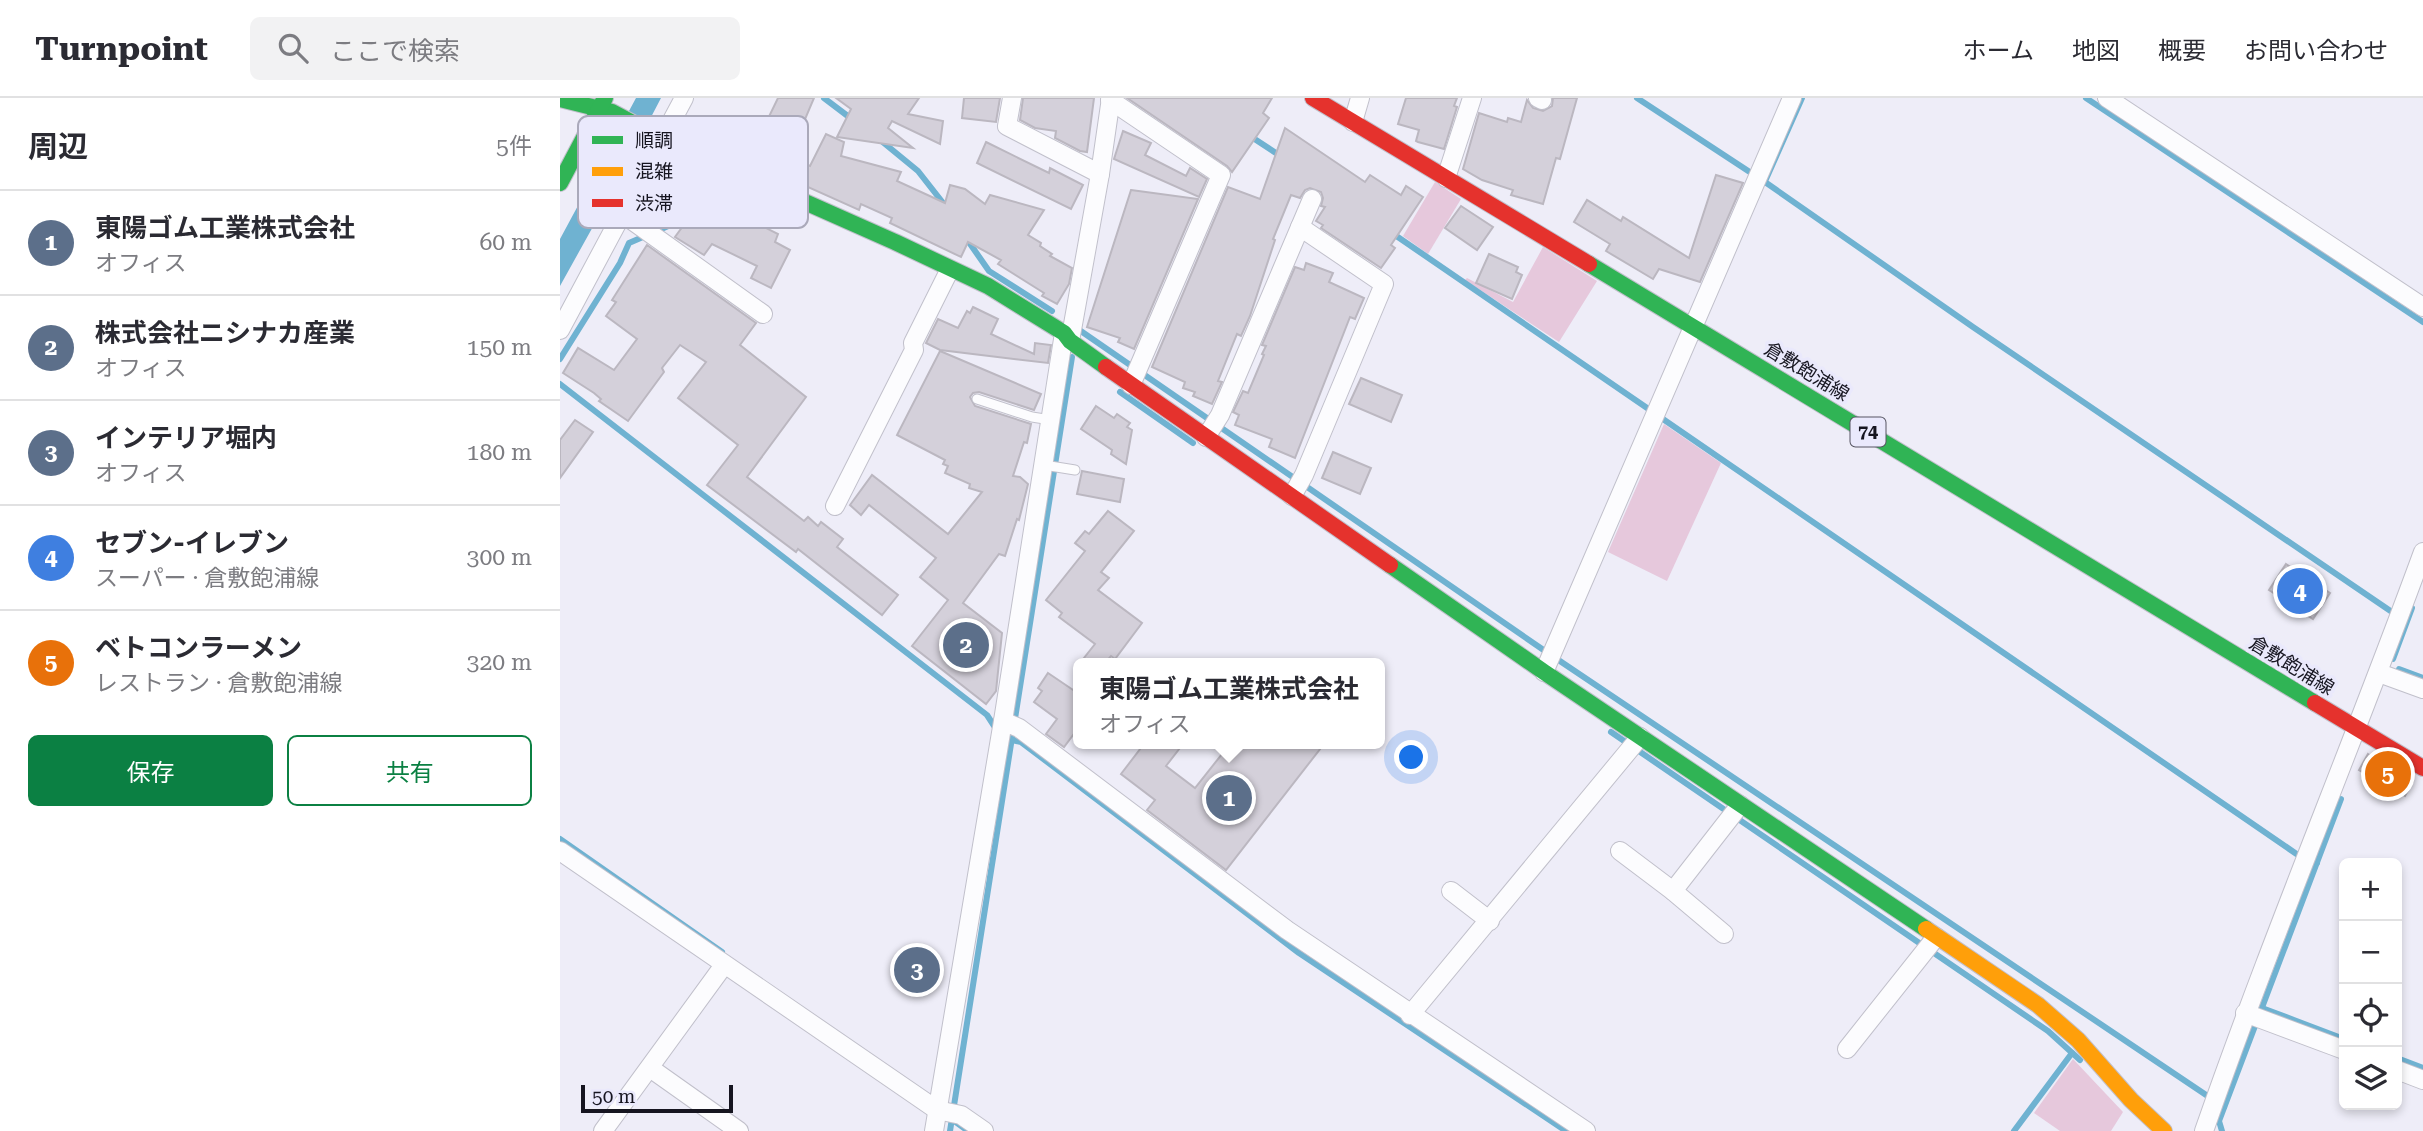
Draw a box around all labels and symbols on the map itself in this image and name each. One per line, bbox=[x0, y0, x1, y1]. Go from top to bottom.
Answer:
legend bbox=[578, 116, 808, 228]
text: 順調 bbox=[635, 129, 673, 152]
text: 混雑 bbox=[635, 160, 673, 183]
text: 渋滞 bbox=[635, 192, 673, 215]
street label: 倉敷飽浦線 bbox=[1760, 337, 1853, 406]
road number: 74 bbox=[1850, 418, 1886, 446]
pin: 4 bbox=[2277, 565, 2323, 617]
pin: 2 bbox=[943, 619, 989, 671]
street label: 倉敷飽浦線 bbox=[2245, 631, 2338, 700]
your location bbox=[1394, 740, 1428, 774]
pin: 5 bbox=[2365, 748, 2411, 800]
pin: 1 bbox=[1206, 772, 1252, 824]
pin: 3 bbox=[894, 944, 940, 996]
scale bar bbox=[581, 1082, 733, 1114]

